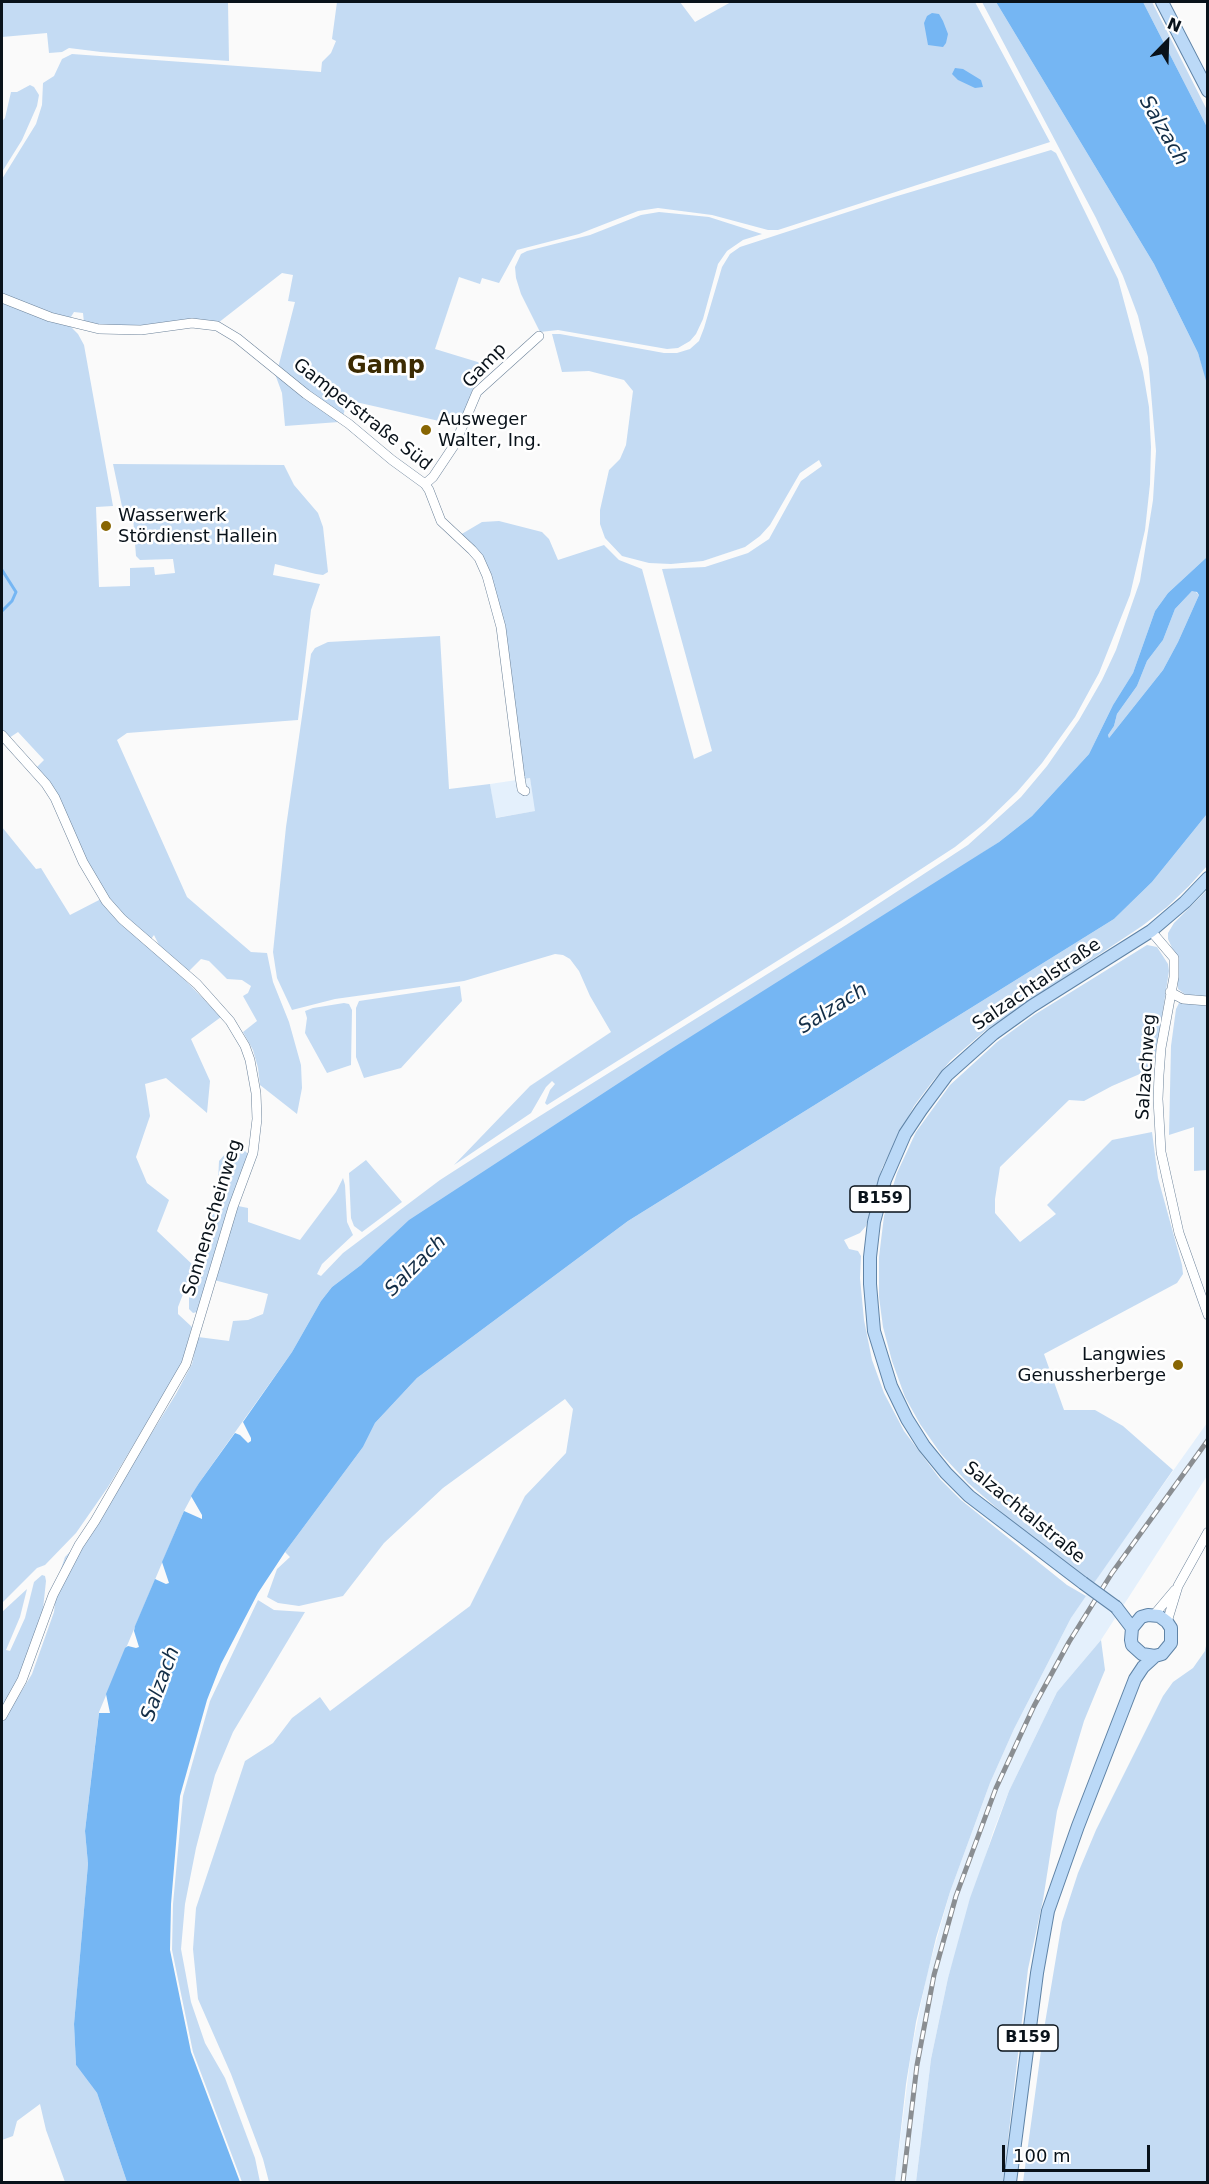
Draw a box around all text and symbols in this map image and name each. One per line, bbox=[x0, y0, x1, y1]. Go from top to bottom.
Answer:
north arrow bbox=[1137, 12, 1197, 72]
text: N bbox=[1164, 14, 1184, 36]
water label: Salzach bbox=[1133, 92, 1193, 170]
street label: Gamp bbox=[458, 339, 512, 393]
district label: Gamp bbox=[347, 353, 425, 381]
street label: Gamperstraße Süd bbox=[288, 354, 436, 476]
place label: Ausweger Walter, Ing. bbox=[438, 409, 542, 452]
marker: Ausweger Walter, Ing. bbox=[419, 423, 433, 437]
place label: Wasserwerk Stördienst Hallein bbox=[118, 505, 278, 548]
marker: Wasserwerk Stördienst Hallein bbox=[99, 519, 113, 533]
street label: Salzachtalstraße bbox=[969, 934, 1105, 1036]
water label: Salzach bbox=[794, 978, 872, 1040]
street label: Salzachweg bbox=[1133, 1013, 1161, 1121]
street label: Sonnenscheinweg bbox=[179, 1137, 247, 1299]
road number: B159 bbox=[850, 1186, 910, 1212]
water label: Salzach bbox=[380, 1230, 452, 1302]
place label: Langwies Genussherberge bbox=[1017, 1344, 1166, 1386]
marker: Langwies Genussherberge bbox=[1171, 1358, 1185, 1372]
street label: Salzachtalstraße bbox=[959, 1458, 1089, 1568]
water label: Salzach bbox=[137, 1644, 185, 1724]
road number: B159 bbox=[998, 2025, 1058, 2051]
scale bar bbox=[1005, 2133, 1154, 2171]
text: 100 m bbox=[1013, 2145, 1071, 2166]

